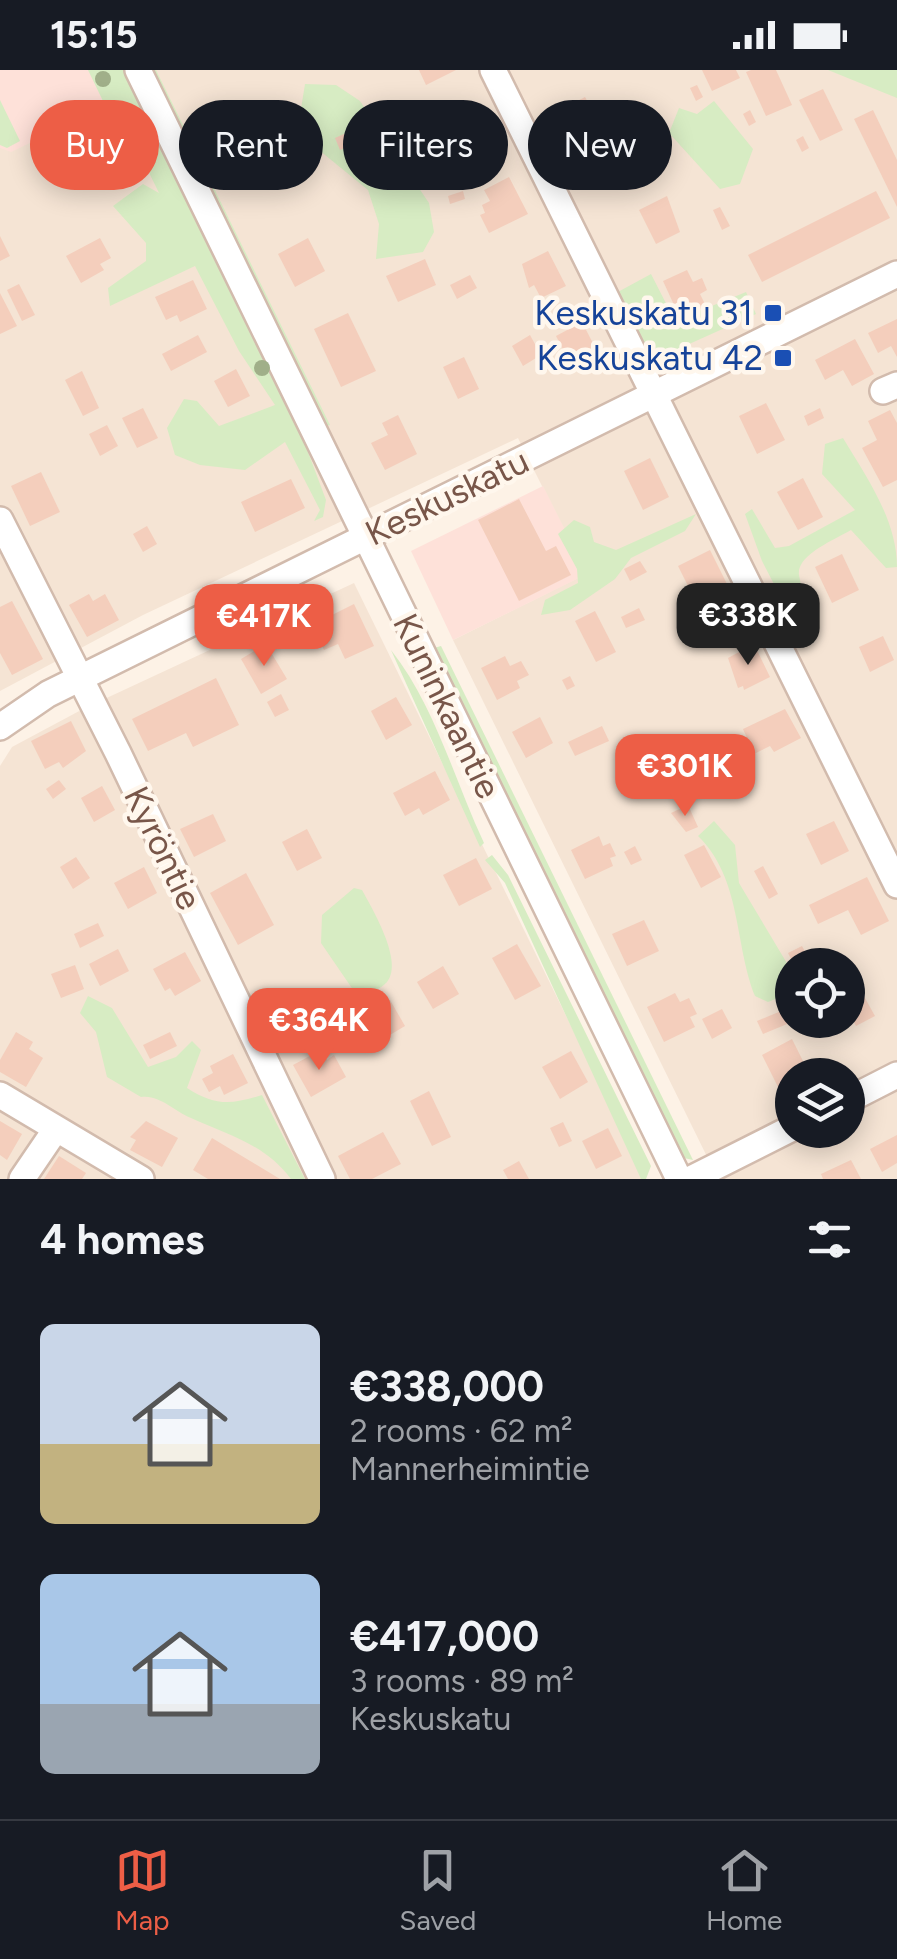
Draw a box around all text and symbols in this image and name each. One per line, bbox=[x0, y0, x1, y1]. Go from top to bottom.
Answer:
text: 15:15 bbox=[50, 12, 138, 58]
chip: Buy bbox=[30, 100, 159, 190]
chip: Rent bbox=[179, 100, 323, 190]
chip: Filters bbox=[343, 100, 508, 190]
chip: New bbox=[528, 100, 672, 190]
place label: Keskuskatu 31 bbox=[534, 292, 753, 334]
marker: Keskuskatu 31 bbox=[762, 302, 784, 324]
place label: Keskuskatu 42 bbox=[537, 337, 763, 379]
marker: Keskuskatu 42 bbox=[772, 347, 794, 369]
street label: Keskuskatu bbox=[358, 439, 536, 555]
pin: €338K bbox=[678, 583, 818, 668]
pin: €417K bbox=[194, 584, 334, 669]
text: €338K bbox=[699, 596, 797, 634]
text: €417K bbox=[216, 597, 312, 635]
street label: Kuninkaantie bbox=[384, 607, 510, 805]
pin: €301K bbox=[615, 734, 755, 819]
text: €301K bbox=[637, 747, 733, 785]
street label: Kyröntie bbox=[115, 780, 211, 916]
map controls bbox=[775, 948, 865, 1148]
button: locate bbox=[775, 948, 865, 1038]
pin: €364K bbox=[249, 988, 389, 1073]
text: €364K bbox=[269, 1001, 369, 1039]
button: layers bbox=[775, 1058, 865, 1148]
icon: filters bbox=[802, 1212, 857, 1267]
text: 4 homes bbox=[40, 1214, 204, 1265]
text: €338,000 bbox=[350, 1361, 544, 1412]
icon: home bbox=[120, 1364, 240, 1484]
text: 2 rooms · 62 m² bbox=[350, 1412, 573, 1450]
text: Mannerheimintie bbox=[350, 1450, 590, 1488]
text: €417,000 bbox=[350, 1611, 539, 1662]
icon: home bbox=[120, 1614, 240, 1734]
text: 3 rooms · 89 m² bbox=[350, 1662, 574, 1700]
text: Keskuskatu bbox=[350, 1700, 511, 1738]
tab: Map bbox=[115, 1843, 170, 1937]
tab: Saved bbox=[399, 1843, 476, 1937]
tab: Home bbox=[706, 1843, 782, 1937]

